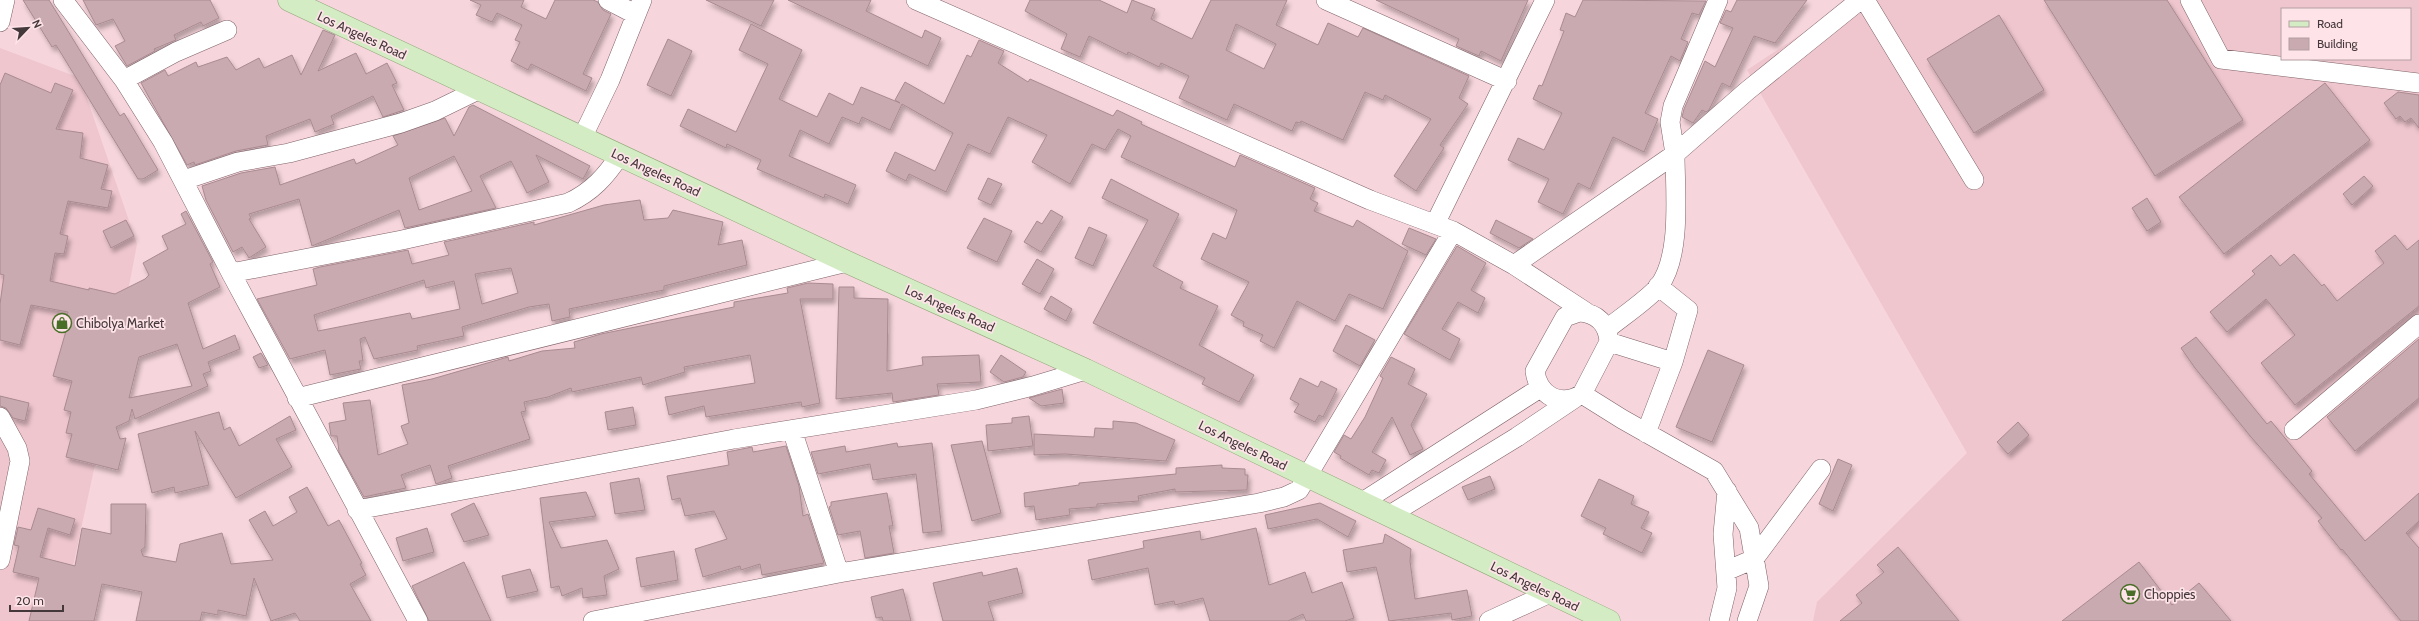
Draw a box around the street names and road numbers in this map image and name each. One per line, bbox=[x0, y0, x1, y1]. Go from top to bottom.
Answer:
street label: Los Angeles Road bbox=[315, 7, 409, 63]
street label: Los Angeles Road bbox=[609, 144, 703, 200]
street label: Los Angeles Road bbox=[903, 281, 997, 335]
street label: Los Angeles Road bbox=[1196, 417, 1290, 473]
street label: Los Angeles Road bbox=[1488, 558, 1582, 614]

